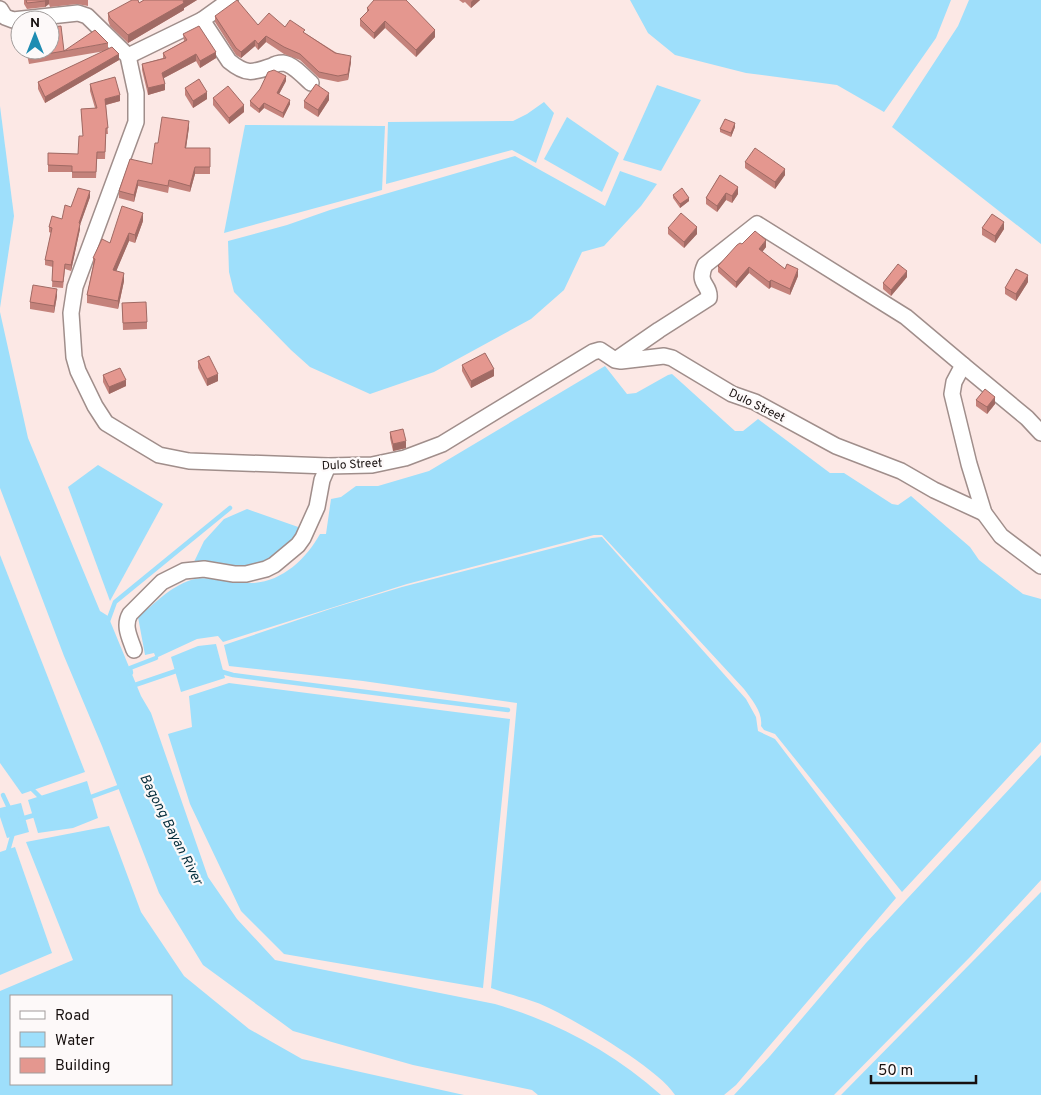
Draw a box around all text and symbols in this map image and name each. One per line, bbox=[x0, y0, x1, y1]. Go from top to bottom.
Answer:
north arrow bbox=[10, 10, 60, 60]
text: N bbox=[30, 15, 40, 32]
street label: Dulo Street bbox=[726, 385, 787, 426]
street label: Dulo Street bbox=[321, 455, 383, 475]
water label: Bagong Bayan River bbox=[135, 771, 207, 889]
legend bbox=[10, 995, 172, 1085]
text: Road bbox=[55, 1007, 90, 1026]
text: Water bbox=[55, 1032, 95, 1051]
scale bar bbox=[871, 1052, 976, 1084]
text: Building bbox=[55, 1057, 110, 1076]
text: 50 m bbox=[878, 1062, 913, 1081]

